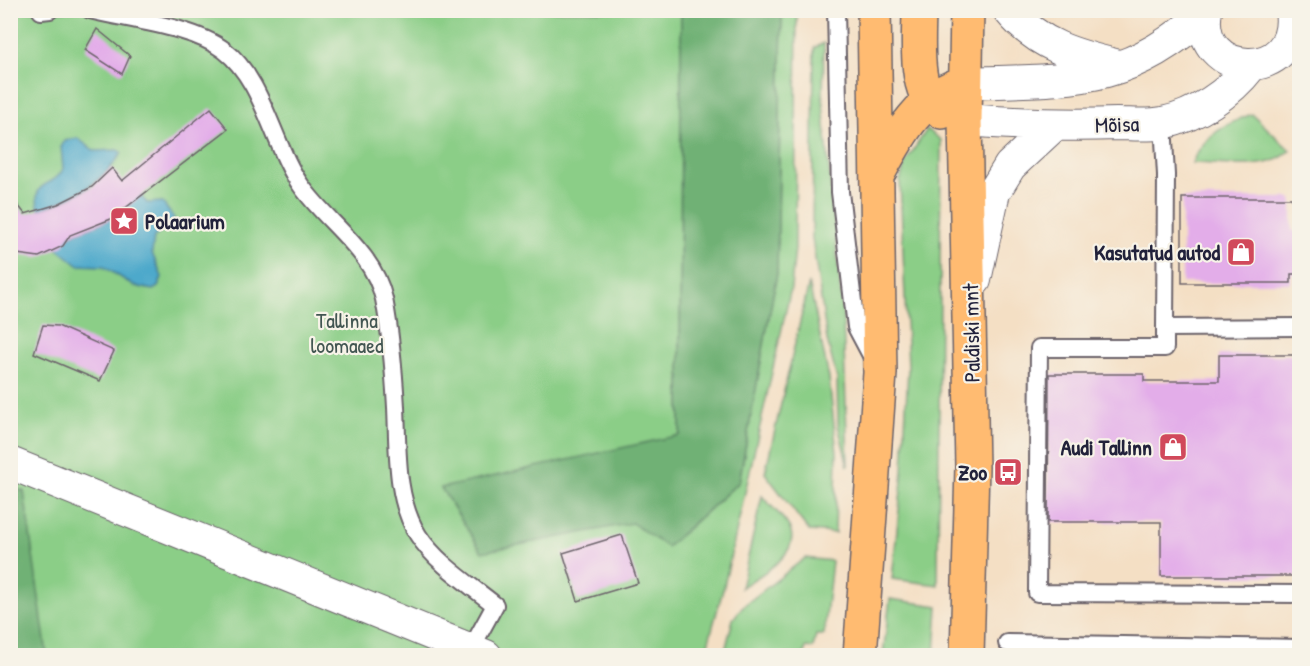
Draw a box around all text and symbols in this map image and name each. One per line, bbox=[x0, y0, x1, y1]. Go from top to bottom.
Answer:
street label: Mõisa bbox=[1094, 108, 1140, 140]
place icon: Polaarium bbox=[108, 205, 140, 237]
place label: Polaarium bbox=[145, 206, 225, 236]
shop icon: Kasutatud autod bbox=[1225, 236, 1257, 268]
place label: Kasutatud autod bbox=[1094, 237, 1220, 267]
street label: Paldiski mnt bbox=[955, 283, 987, 383]
park label: Tallinna loomaaed bbox=[310, 305, 384, 360]
shop icon: Audi Tallinn bbox=[1157, 431, 1189, 463]
place label: Audi Tallinn bbox=[1061, 432, 1152, 462]
bus stop icon: Zoo bbox=[992, 456, 1024, 488]
place label: Zoo bbox=[958, 457, 987, 487]

